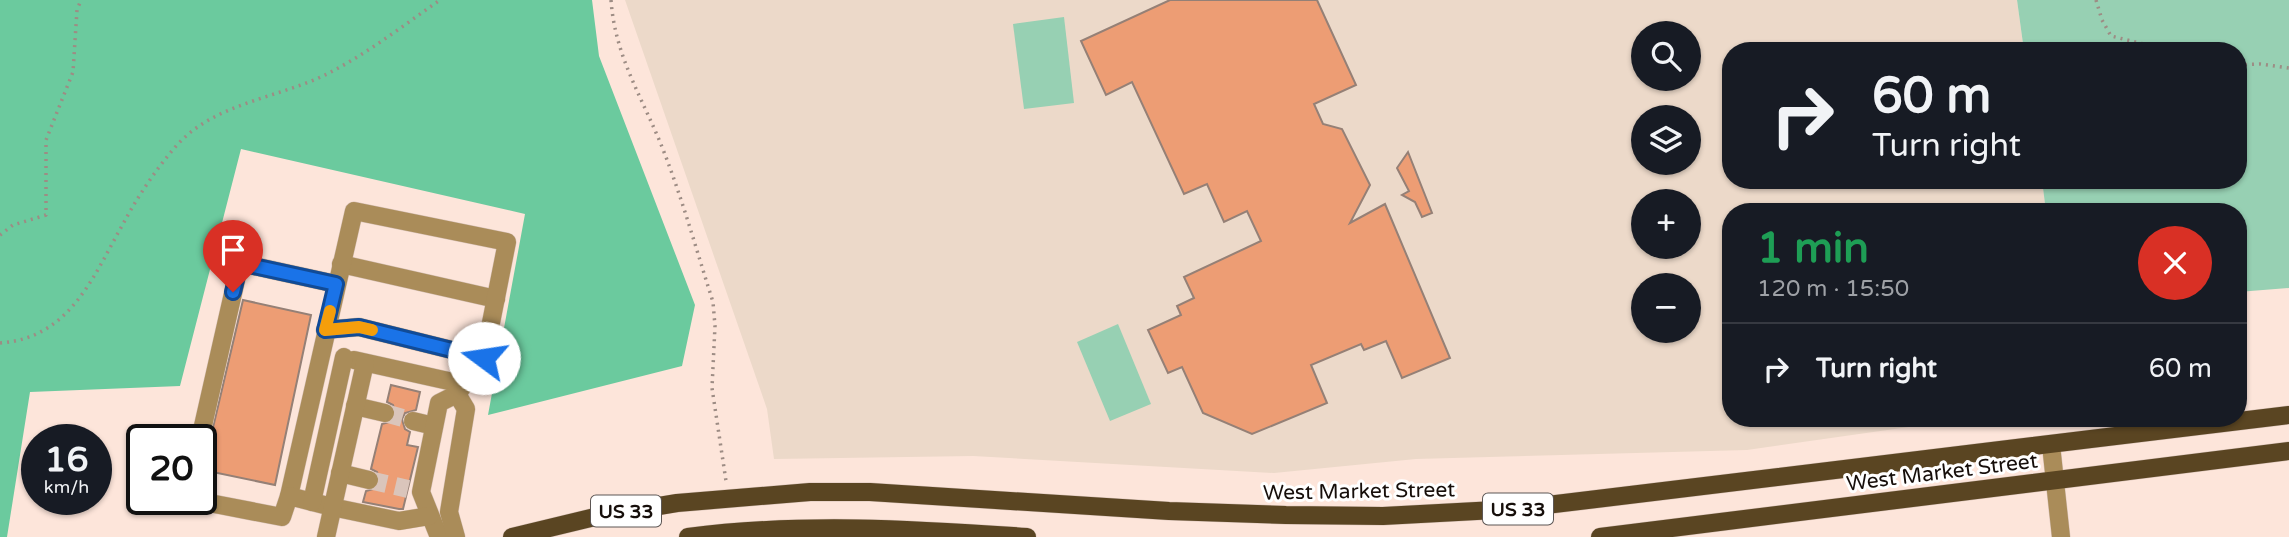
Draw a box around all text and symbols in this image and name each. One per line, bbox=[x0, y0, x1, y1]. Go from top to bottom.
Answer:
map controls bbox=[1631, 21, 1701, 343]
button: search bbox=[1631, 21, 1701, 91]
text: 60 m bbox=[1872, 67, 1991, 126]
icon: right bbox=[1757, 70, 1848, 161]
button: layers bbox=[1631, 105, 1701, 175]
text: Turn right bbox=[1872, 127, 2021, 165]
button: + bbox=[1631, 189, 1701, 259]
pin bbox=[203, 220, 263, 292]
text: 1 min bbox=[1757, 223, 1869, 274]
button: close bbox=[2138, 226, 2212, 300]
icon: arrive bbox=[214, 231, 252, 269]
button: − bbox=[1631, 273, 1701, 343]
text: 120 m · 15:50 bbox=[1757, 275, 1909, 303]
position arrow bbox=[447, 321, 521, 395]
icon: right bbox=[1757, 350, 1795, 388]
text: Turn right bbox=[1816, 353, 1937, 384]
text: 60 m bbox=[2149, 353, 2212, 384]
speed limit sign: 20 bbox=[126, 424, 217, 515]
text: 16 bbox=[45, 439, 88, 481]
street label: West Market Street bbox=[1845, 448, 2039, 497]
text: km/h bbox=[44, 476, 89, 498]
street label: West Market Street bbox=[1263, 477, 1455, 506]
road number: US 33 bbox=[1483, 494, 1553, 524]
road number: US 33 bbox=[591, 496, 661, 526]

